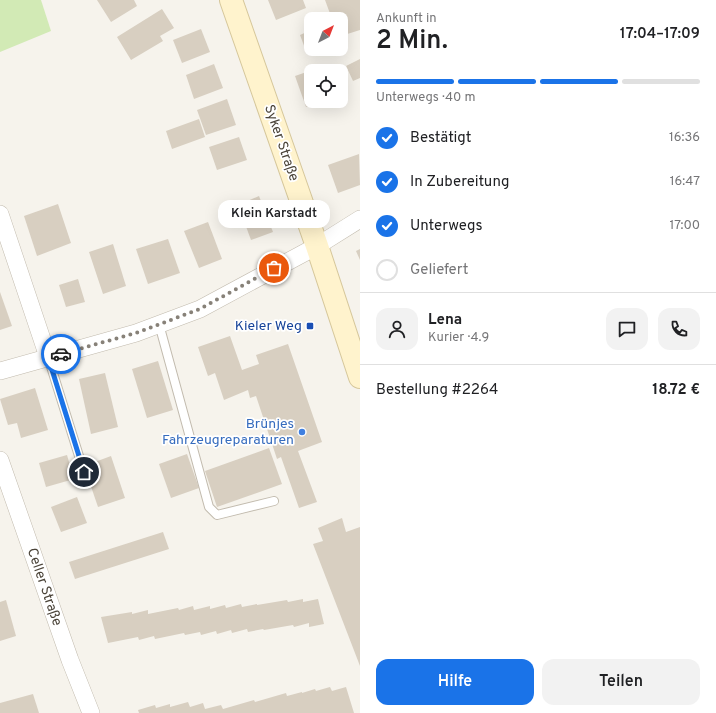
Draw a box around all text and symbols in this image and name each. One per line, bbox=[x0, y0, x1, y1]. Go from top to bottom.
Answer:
text: Ankunft in bbox=[376, 11, 437, 27]
north arrow bbox=[304, 12, 348, 56]
map controls bbox=[304, 12, 348, 108]
text: 2 Min. bbox=[376, 25, 448, 58]
text: 17:04–17:09 bbox=[620, 25, 700, 44]
button: locate bbox=[304, 64, 348, 108]
text: Unterwegs · 40 m bbox=[376, 90, 475, 106]
street label: Syker Straße bbox=[260, 103, 302, 183]
icon: check bbox=[376, 127, 398, 149]
text: Bestätigt bbox=[410, 129, 472, 148]
text: 16:36 bbox=[669, 130, 700, 146]
icon: check bbox=[376, 171, 398, 193]
text: In Zubereitung bbox=[410, 173, 510, 192]
text: 16:47 bbox=[670, 174, 700, 190]
callout: Klein Karstadt bbox=[218, 200, 330, 228]
text: Klein Karstadt bbox=[231, 206, 317, 222]
icon: check bbox=[376, 215, 398, 237]
text: Unterwegs bbox=[410, 217, 483, 236]
text: 17:00 bbox=[669, 218, 700, 234]
pin bbox=[257, 251, 291, 285]
icon: bag bbox=[263, 257, 285, 279]
text: Geliefert bbox=[410, 261, 468, 280]
button: person bbox=[376, 308, 418, 350]
button: chat bbox=[606, 308, 648, 350]
button: phone bbox=[658, 308, 700, 350]
text: Lena bbox=[428, 311, 462, 330]
place label: Kieler Weg bbox=[235, 318, 302, 335]
marker: Kieler Weg bbox=[305, 321, 315, 331]
text: Kurier · 4.9 bbox=[428, 330, 489, 346]
courier bbox=[41, 334, 81, 374]
icon: car bbox=[50, 343, 72, 365]
text: Bestellung #2264 bbox=[376, 381, 498, 400]
text: 18.72 € bbox=[652, 381, 700, 400]
place label: Brünjes Fahrzeugreparaturen bbox=[162, 416, 294, 449]
marker: Brünjes Fahrzeugreparaturen bbox=[297, 427, 307, 437]
pin bbox=[67, 455, 101, 489]
icon: home bbox=[73, 461, 95, 483]
street label: Celler Straße bbox=[23, 546, 65, 628]
button: Hilfe bbox=[376, 659, 534, 705]
button: Teilen bbox=[542, 659, 700, 705]

